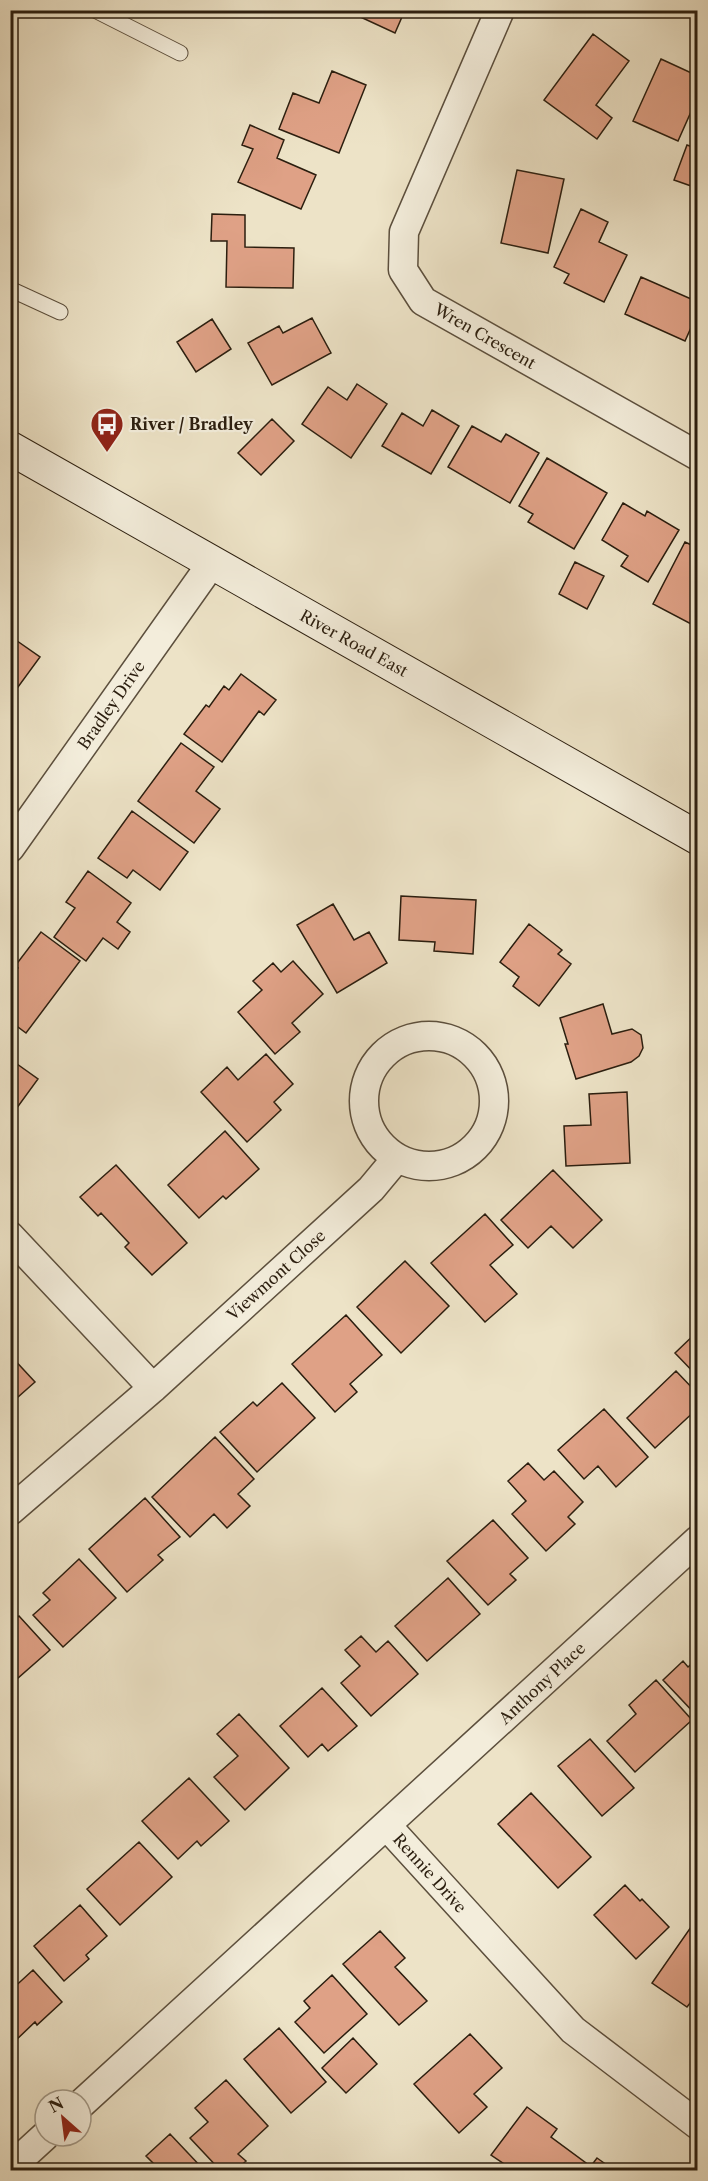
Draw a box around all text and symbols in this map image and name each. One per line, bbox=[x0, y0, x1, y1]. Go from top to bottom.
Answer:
street label: Wren Crescent bbox=[430, 298, 540, 373]
bus stop icon: River / Bradley bbox=[89, 406, 125, 453]
place label: River / Bradley bbox=[130, 414, 254, 434]
street label: River Road East bbox=[297, 605, 412, 681]
street label: Bradley Drive bbox=[73, 657, 149, 753]
street label: Viewmont Close bbox=[222, 1225, 329, 1325]
street label: Anthony Place bbox=[494, 1638, 589, 1729]
street label: Rennie Drive bbox=[389, 1829, 471, 1917]
north arrow bbox=[33, 2088, 93, 2148]
text: N bbox=[45, 2093, 67, 2117]

